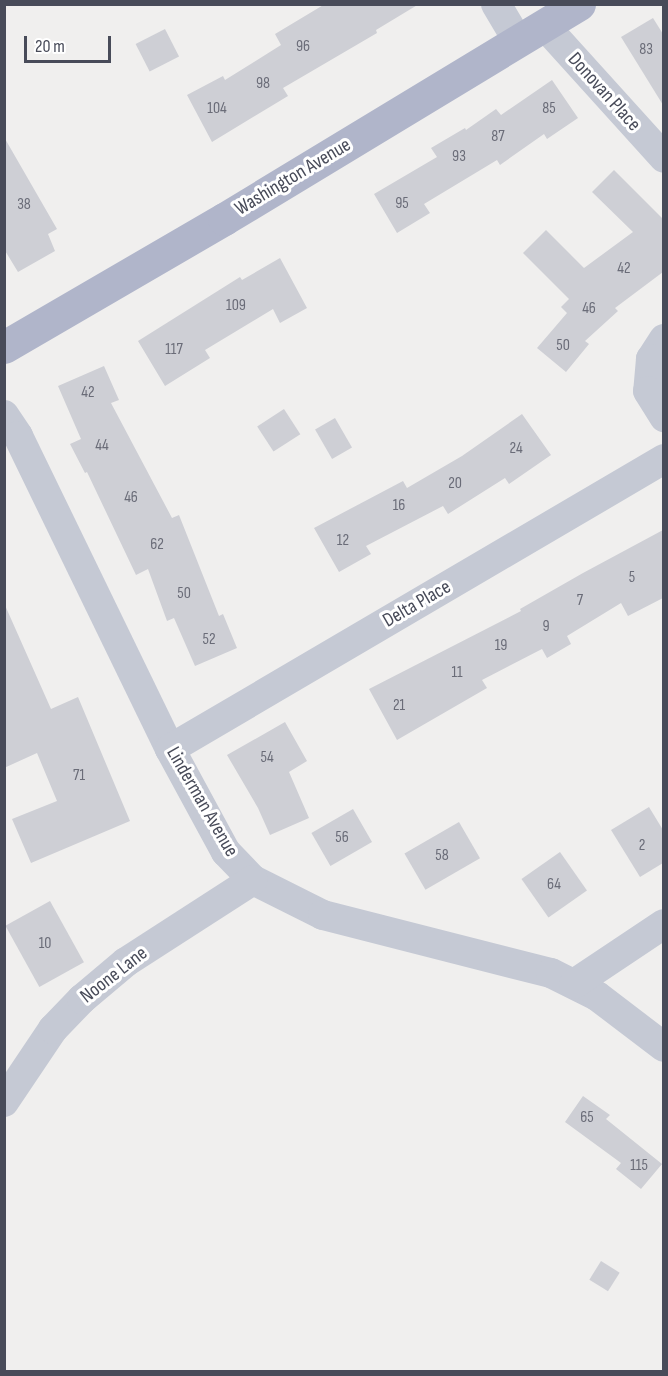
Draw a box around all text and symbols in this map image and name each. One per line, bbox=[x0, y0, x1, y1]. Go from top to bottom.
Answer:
scale bar bbox=[27, 24, 114, 62]
text: 20 m bbox=[35, 36, 65, 57]
house number: 96 bbox=[296, 37, 310, 57]
house number: 83 bbox=[639, 40, 653, 60]
street label: Donovan Place bbox=[562, 48, 646, 136]
house number: 98 bbox=[256, 74, 270, 94]
house number: 104 bbox=[207, 99, 227, 119]
house number: 85 bbox=[542, 99, 556, 119]
house number: 87 bbox=[491, 127, 505, 147]
street label: Washington Avenue bbox=[231, 133, 355, 221]
house number: 93 bbox=[452, 147, 466, 167]
house number: 95 bbox=[395, 194, 409, 214]
house number: 38 bbox=[17, 195, 31, 215]
house number: 42 bbox=[617, 259, 631, 279]
house number: 109 bbox=[226, 296, 246, 316]
house number: 46 bbox=[582, 299, 596, 319]
house number: 50 bbox=[556, 336, 570, 356]
house number: 117 bbox=[165, 340, 183, 360]
house number: 42 bbox=[81, 383, 95, 403]
house number: 44 bbox=[95, 436, 109, 456]
house number: 24 bbox=[509, 439, 523, 459]
house number: 20 bbox=[448, 474, 462, 494]
house number: 46 bbox=[124, 488, 138, 508]
house number: 16 bbox=[393, 496, 405, 516]
house number: 12 bbox=[337, 531, 349, 551]
house number: 62 bbox=[150, 535, 164, 555]
house number: 5 bbox=[629, 568, 635, 588]
street label: Delta Place bbox=[379, 575, 455, 633]
house number: 50 bbox=[177, 584, 191, 604]
house number: 7 bbox=[577, 591, 583, 611]
house number: 9 bbox=[542, 617, 550, 637]
house number: 52 bbox=[202, 630, 216, 650]
house number: 19 bbox=[495, 636, 507, 656]
house number: 11 bbox=[451, 663, 463, 683]
house number: 21 bbox=[393, 696, 405, 716]
street label: Linderman Avenue bbox=[161, 743, 243, 861]
house number: 54 bbox=[260, 748, 274, 768]
house number: 71 bbox=[73, 766, 85, 786]
house number: 56 bbox=[335, 828, 349, 848]
house number: 2 bbox=[639, 836, 645, 856]
house number: 58 bbox=[435, 846, 449, 866]
house number: 64 bbox=[547, 875, 561, 895]
house number: 10 bbox=[39, 934, 51, 954]
street label: Noone Lane bbox=[76, 941, 152, 1009]
house number: 65 bbox=[580, 1108, 594, 1128]
house number: 115 bbox=[630, 1156, 648, 1176]

